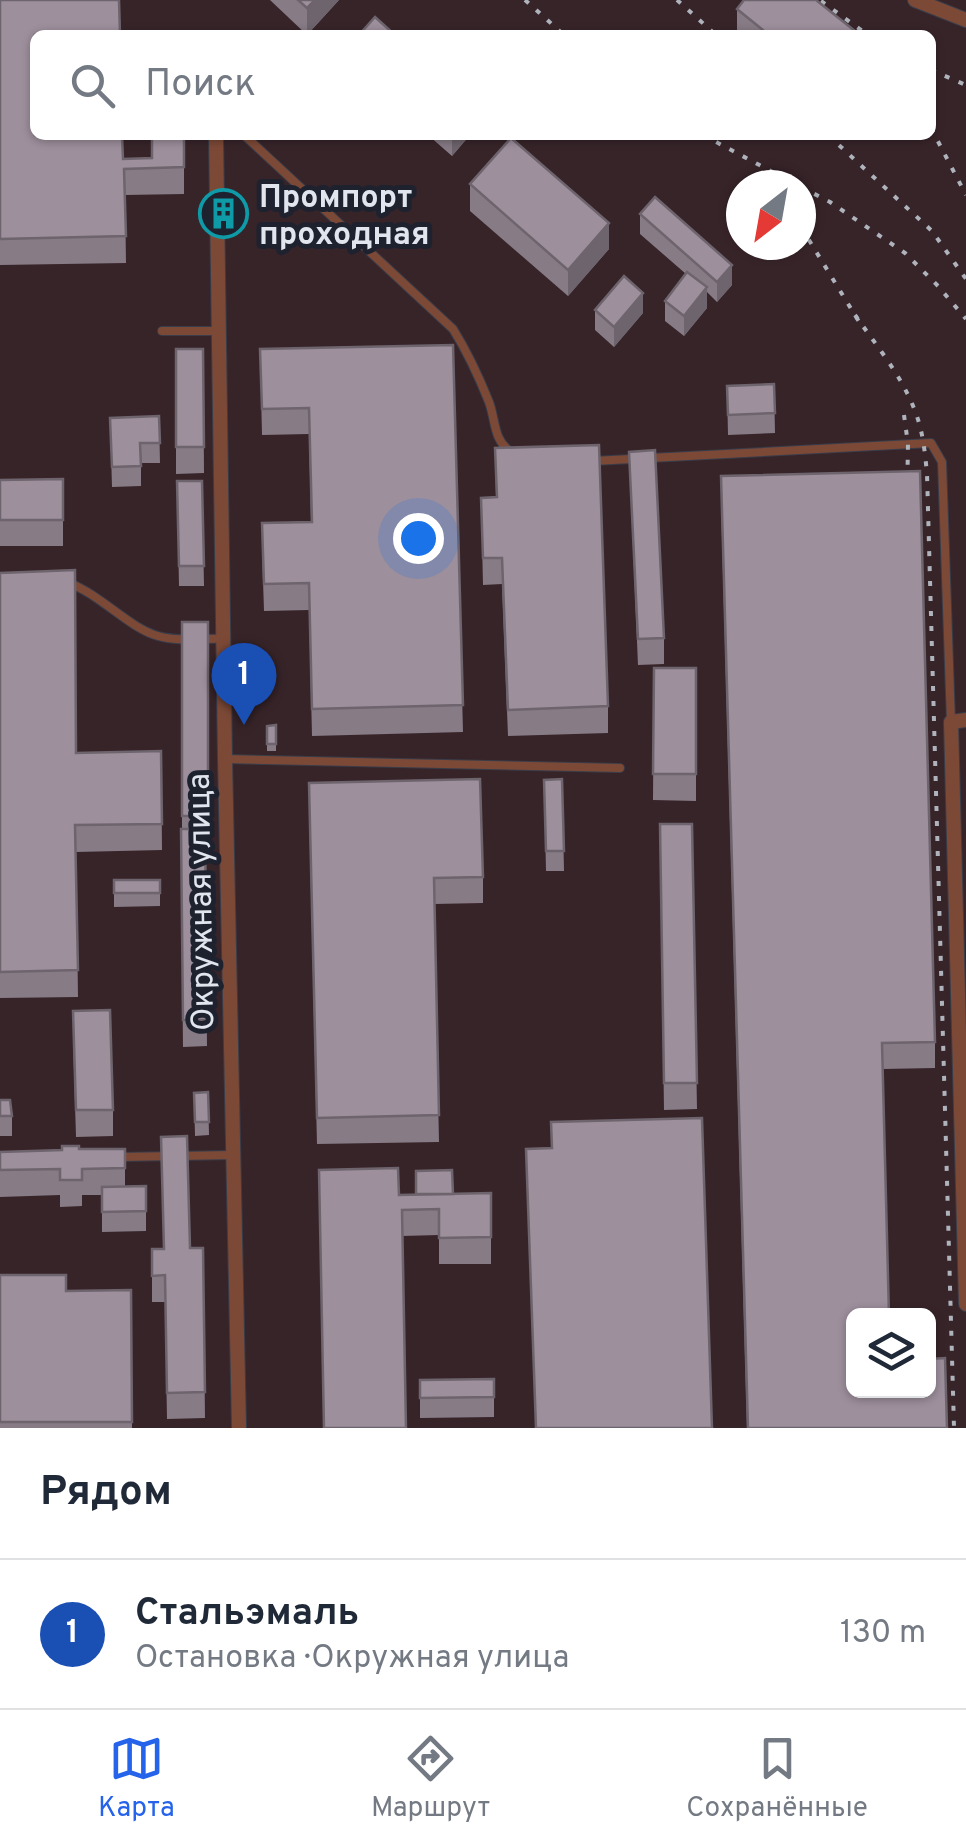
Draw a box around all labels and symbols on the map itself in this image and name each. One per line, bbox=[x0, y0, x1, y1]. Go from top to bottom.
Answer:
north arrow bbox=[726, 170, 816, 260]
place label: Промпорт проходная bbox=[259, 179, 430, 256]
building icon: Промпорт проходная bbox=[198, 188, 250, 240]
your location bbox=[393, 513, 444, 564]
pin: 1 bbox=[212, 642, 276, 725]
street label: Окружная улица bbox=[181, 773, 225, 1031]

